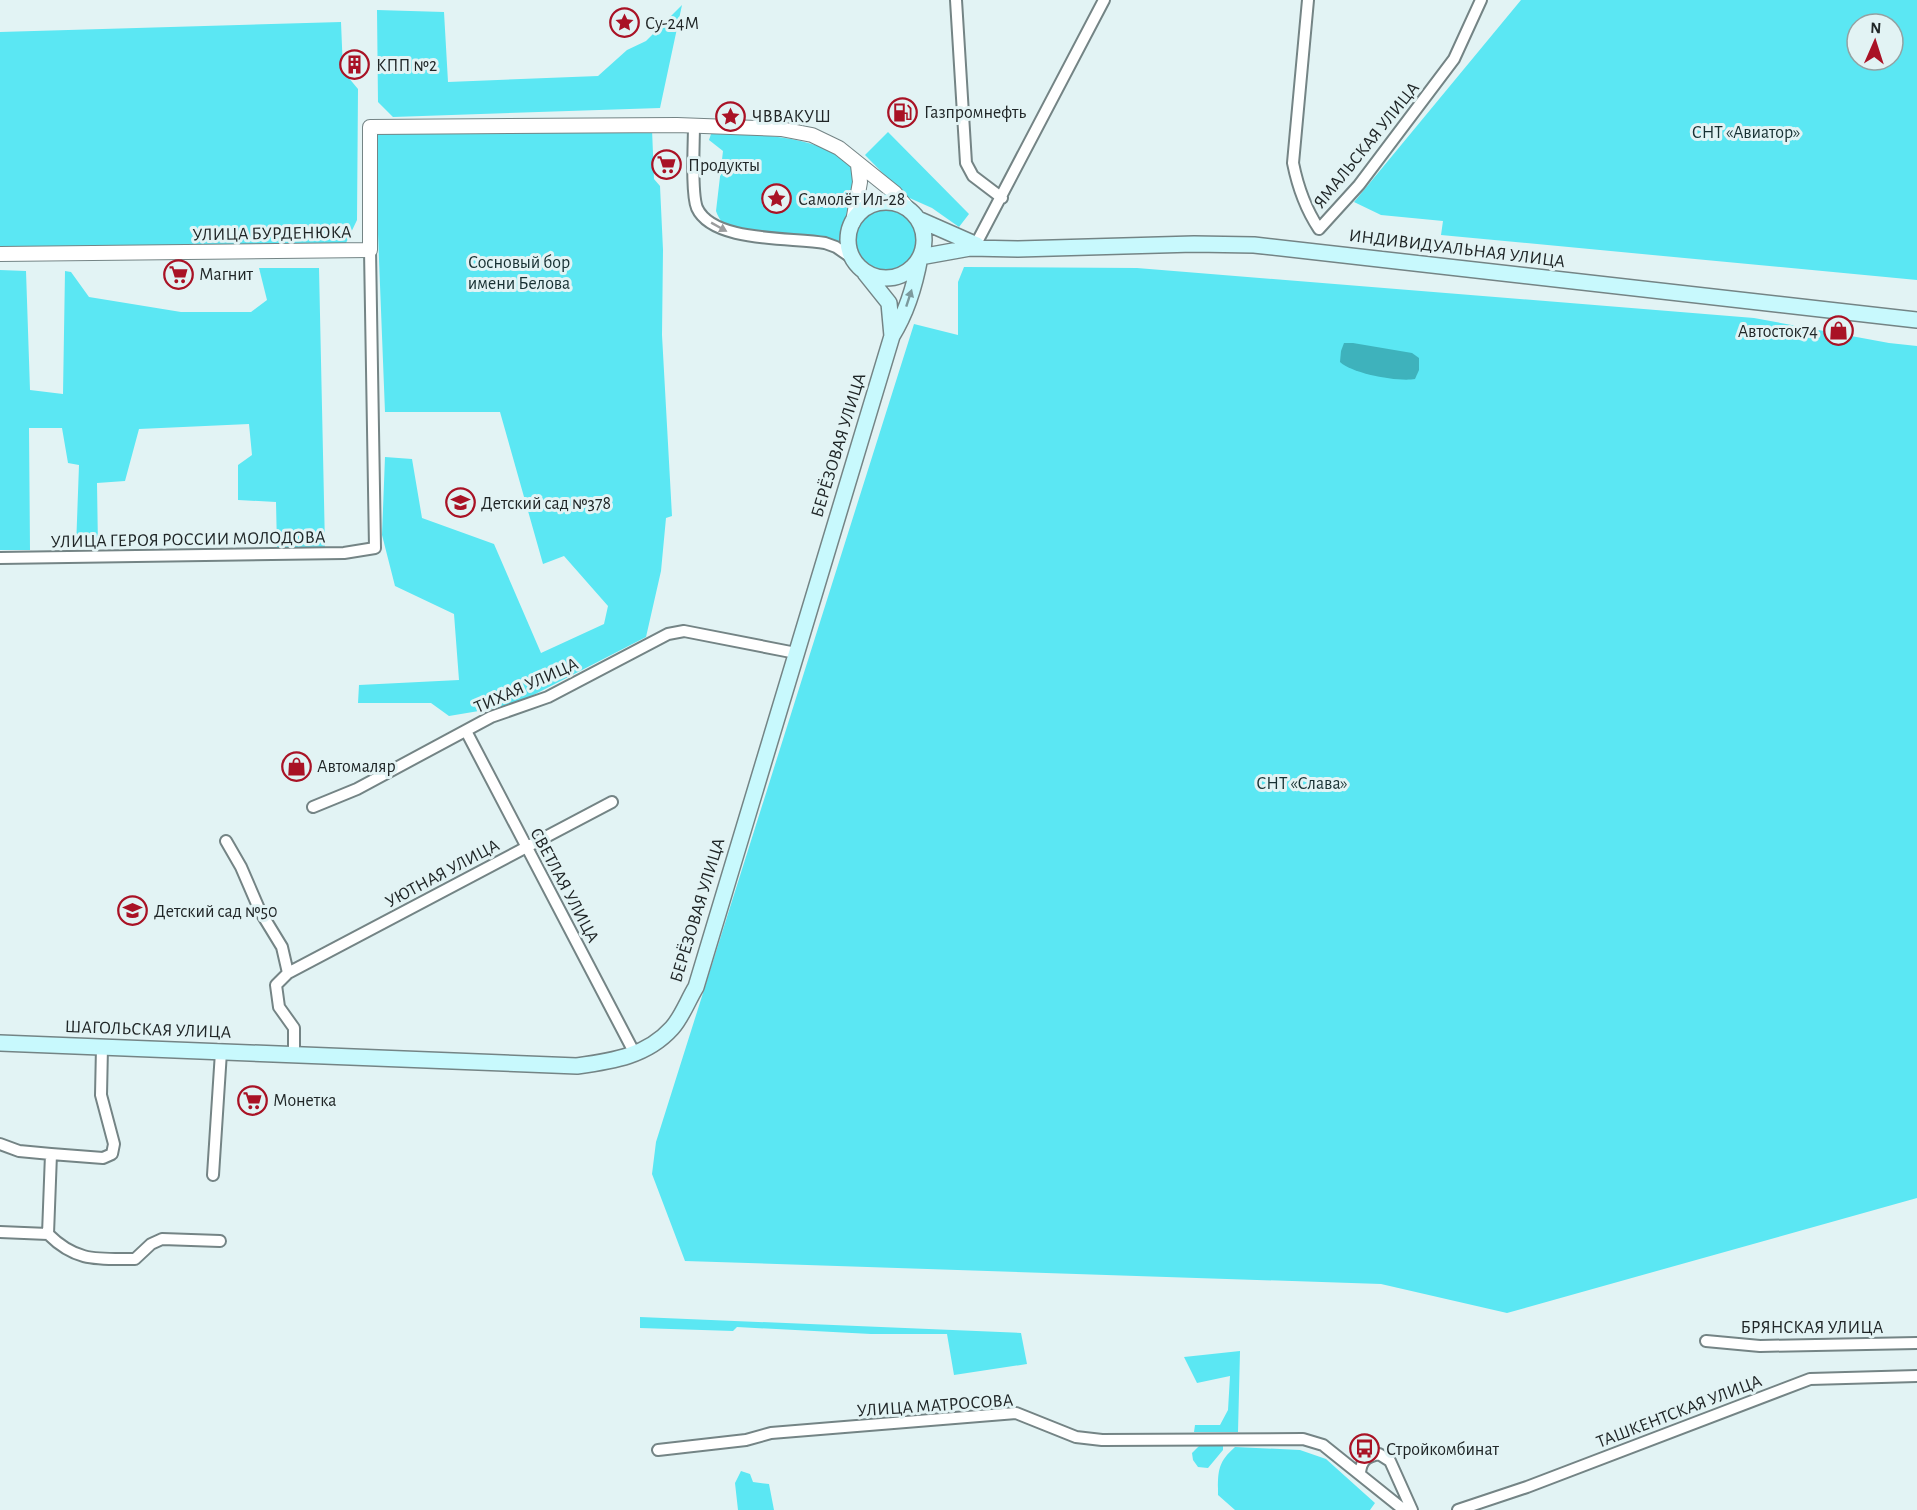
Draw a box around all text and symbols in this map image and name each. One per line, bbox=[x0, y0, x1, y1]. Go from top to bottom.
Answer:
place icon: Су-24М bbox=[608, 7, 640, 39]
north arrow bbox=[1845, 12, 1905, 72]
place label: Су-24М bbox=[645, 15, 699, 33]
text: N bbox=[1870, 20, 1882, 36]
building icon: КПП №2 bbox=[339, 49, 371, 81]
place label: КПП №2 bbox=[376, 57, 437, 75]
street label: ЯМАЛЬСКАЯ УЛИЦА bbox=[1311, 79, 1423, 212]
fuel station icon: Газпромнефть bbox=[887, 96, 919, 128]
place icon: ЧВВАКУШ bbox=[715, 100, 747, 132]
place label: Газпромнефть bbox=[924, 104, 1026, 122]
place label: ЧВВАКУШ bbox=[752, 108, 831, 126]
park label: СНТ «Авиатор» bbox=[1692, 124, 1800, 142]
supermarket icon: Продукты bbox=[651, 149, 683, 181]
place label: Продукты bbox=[688, 157, 760, 175]
place icon: Самолёт Ил-28 bbox=[761, 183, 793, 215]
place label: Самолёт Ил-28 bbox=[798, 191, 905, 209]
one-way arrow bbox=[711, 222, 728, 232]
street label: УЛИЦА БУРДЕНЮКА bbox=[192, 224, 352, 244]
street label: ИНДИВИДУАЛЬНАЯ УЛИЦА bbox=[1348, 227, 1566, 271]
park label: Сосновый бор имени Белова bbox=[468, 253, 570, 293]
supermarket icon: Магнит bbox=[162, 258, 194, 290]
place label: Магнит bbox=[199, 266, 254, 284]
one-way arrow bbox=[905, 289, 915, 307]
shop icon: Автосток74 bbox=[1823, 315, 1855, 347]
place label: Автосток74 bbox=[1738, 323, 1818, 341]
street label: БЕРЁЗОВАЯ УЛИЦА bbox=[807, 370, 870, 520]
school or university icon: Детский сад №378 bbox=[444, 487, 476, 519]
place label: Детский сад №378 bbox=[481, 495, 611, 513]
street label: УЛИЦА ГЕРОЯ РОССИИ МОЛОДОВА bbox=[50, 529, 326, 551]
street label: ТИХАЯ УЛИЦА bbox=[472, 655, 581, 717]
shop icon: Автомаляр bbox=[280, 750, 312, 782]
place label: Автомаляр bbox=[317, 758, 396, 776]
park label: СНТ «Слава» bbox=[1256, 775, 1348, 793]
street label: СВЕТЛАЯ УЛИЦА bbox=[526, 825, 602, 946]
street label: БЕРЁЗОВАЯ УЛИЦА bbox=[666, 835, 729, 985]
street label: УЮТНАЯ УЛИЦА bbox=[383, 836, 503, 911]
school or university icon: Детский сад №50 bbox=[117, 895, 149, 927]
place label: Детский сад №50 bbox=[154, 903, 278, 921]
street label: ШАГОЛЬСКАЯ УЛИЦА bbox=[64, 1018, 232, 1042]
supermarket icon: Монетка bbox=[236, 1084, 268, 1116]
place label: Монетка bbox=[273, 1092, 336, 1110]
street label: БРЯНСКАЯ УЛИЦА bbox=[1741, 1319, 1884, 1337]
street label: ТАШКЕНТСКАЯ УЛИЦА bbox=[1594, 1372, 1765, 1452]
street label: УЛИЦА МАТРОСОВА bbox=[856, 1392, 1014, 1420]
bus stop icon: Стройкомбинат bbox=[1349, 1433, 1381, 1465]
place label: Стройкомбинат bbox=[1386, 1440, 1499, 1459]

